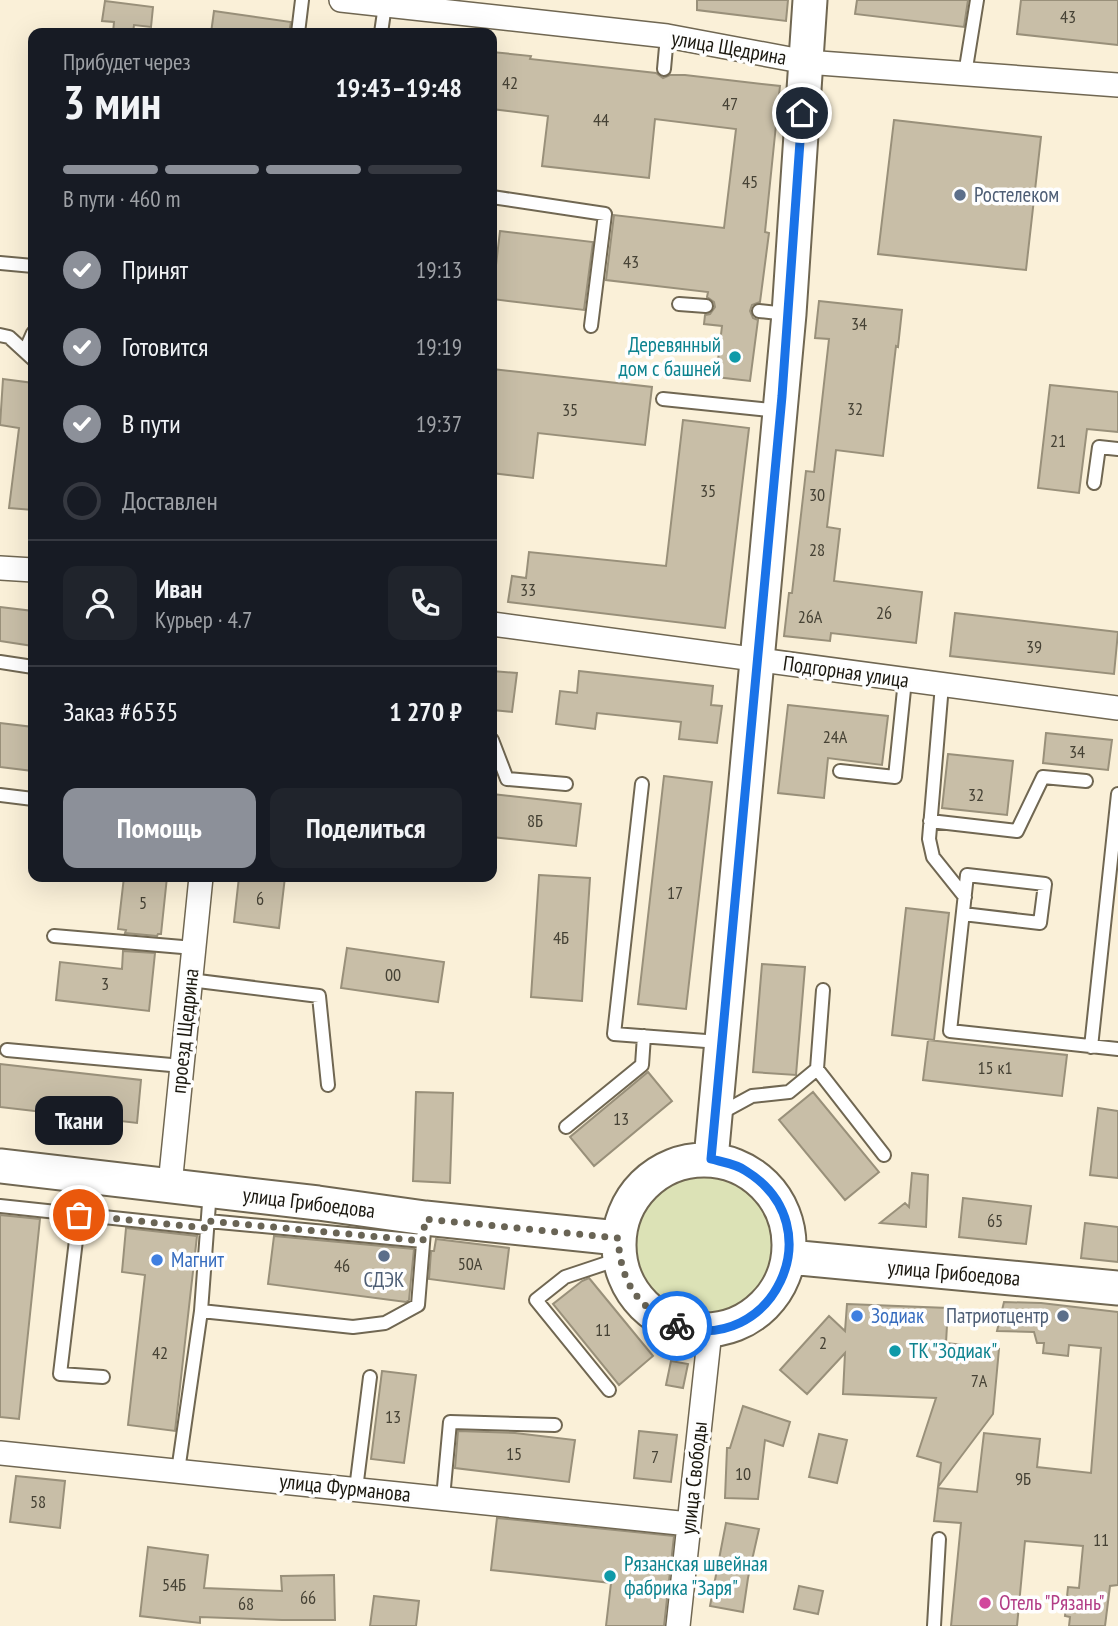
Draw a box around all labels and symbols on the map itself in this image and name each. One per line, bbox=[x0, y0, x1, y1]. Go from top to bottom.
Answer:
house number: 43 bbox=[1060, 5, 1076, 28]
street label: улица Щедрина bbox=[670, 24, 789, 71]
house number: 42 bbox=[502, 71, 518, 94]
pin bbox=[772, 83, 832, 143]
house number: 47 bbox=[722, 92, 738, 115]
house number: 44 bbox=[593, 108, 609, 131]
house number: 45 bbox=[742, 170, 758, 193]
place label: Ростелеком bbox=[974, 181, 1059, 208]
marker: Ростелеком bbox=[952, 187, 968, 203]
house number: 43 bbox=[623, 250, 639, 273]
house number: 34 bbox=[851, 312, 867, 335]
place label: Деревянный дом с башней bbox=[618, 331, 721, 382]
marker: Деревянный дом с башней bbox=[727, 349, 743, 365]
house number: 32 bbox=[847, 397, 863, 420]
house number: 35 bbox=[562, 398, 578, 421]
house number: 21 bbox=[1050, 429, 1066, 452]
house number: 35 bbox=[700, 479, 716, 502]
house number: 30 bbox=[809, 483, 825, 506]
house number: 28 bbox=[809, 538, 825, 561]
house number: 33 bbox=[520, 578, 536, 601]
house number: 26 bbox=[876, 601, 892, 624]
house number: 26А bbox=[798, 605, 823, 628]
house number: 39 bbox=[1026, 635, 1042, 658]
street label: Подгорная улица bbox=[782, 649, 911, 694]
house number: 24А bbox=[823, 725, 848, 748]
house number: 34 bbox=[1069, 740, 1085, 763]
house number: 32 bbox=[968, 783, 984, 806]
house number: 8Б bbox=[527, 809, 543, 832]
house number: 17 bbox=[667, 881, 683, 904]
house number: 6 bbox=[256, 887, 264, 910]
house number: 5 bbox=[139, 891, 147, 914]
house number: 4Б bbox=[553, 926, 569, 949]
house number: 00 bbox=[385, 963, 401, 986]
street label: проезд Щедрина bbox=[165, 967, 204, 1095]
house number: 3 bbox=[101, 972, 109, 995]
house number: 15 к1 bbox=[977, 1056, 1013, 1079]
callout: Ткани bbox=[35, 1096, 123, 1145]
house number: 13 bbox=[613, 1107, 629, 1130]
street label: улица Грибоедова bbox=[241, 1181, 377, 1224]
pin bbox=[49, 1185, 109, 1245]
house number: 65 bbox=[987, 1209, 1003, 1232]
place label: Магнит bbox=[171, 1246, 224, 1273]
marker: СДЭК bbox=[376, 1248, 392, 1264]
marker: Магнит bbox=[149, 1252, 165, 1268]
house number: 50А bbox=[458, 1252, 483, 1275]
street label: улица Грибоедова bbox=[887, 1253, 1022, 1292]
house number: 46 bbox=[334, 1254, 350, 1277]
place label: СДЭК bbox=[364, 1266, 404, 1293]
courier bbox=[642, 1291, 712, 1361]
place label: Зодиак bbox=[871, 1302, 924, 1329]
place label: Патриотцентр bbox=[946, 1302, 1049, 1329]
marker: Зодиак bbox=[849, 1308, 865, 1324]
marker: Патриотцентр bbox=[1055, 1308, 1071, 1324]
house number: 11 bbox=[595, 1318, 611, 1341]
house number: 2 bbox=[819, 1331, 827, 1354]
place label: ТК "Зодиак" bbox=[909, 1337, 997, 1364]
house number: 42 bbox=[152, 1341, 168, 1364]
marker: ТК "Зодиак" bbox=[887, 1343, 903, 1359]
house number: 7А bbox=[971, 1369, 988, 1392]
house number: 13 bbox=[385, 1405, 401, 1428]
street label: улица Свободы bbox=[674, 1420, 713, 1536]
house number: 15 bbox=[506, 1442, 522, 1465]
house number: 7 bbox=[651, 1445, 659, 1468]
house number: 10 bbox=[735, 1462, 751, 1485]
street label: улица Фурманова bbox=[278, 1467, 412, 1508]
house number: 9Б bbox=[1015, 1467, 1031, 1490]
house number: 58 bbox=[30, 1490, 46, 1513]
house number: 11 bbox=[1093, 1528, 1109, 1551]
place label: Рязанская швейная фабрика "Заря" bbox=[624, 1550, 768, 1601]
marker: Рязанская швейная фабрика "Заря" bbox=[602, 1568, 618, 1584]
house number: 54Б bbox=[162, 1573, 186, 1596]
house number: 66 bbox=[300, 1586, 316, 1609]
place label: Отель "Рязань" bbox=[999, 1589, 1104, 1616]
house number: 68 bbox=[238, 1592, 254, 1615]
marker: Отель "Рязань" bbox=[977, 1595, 993, 1611]

